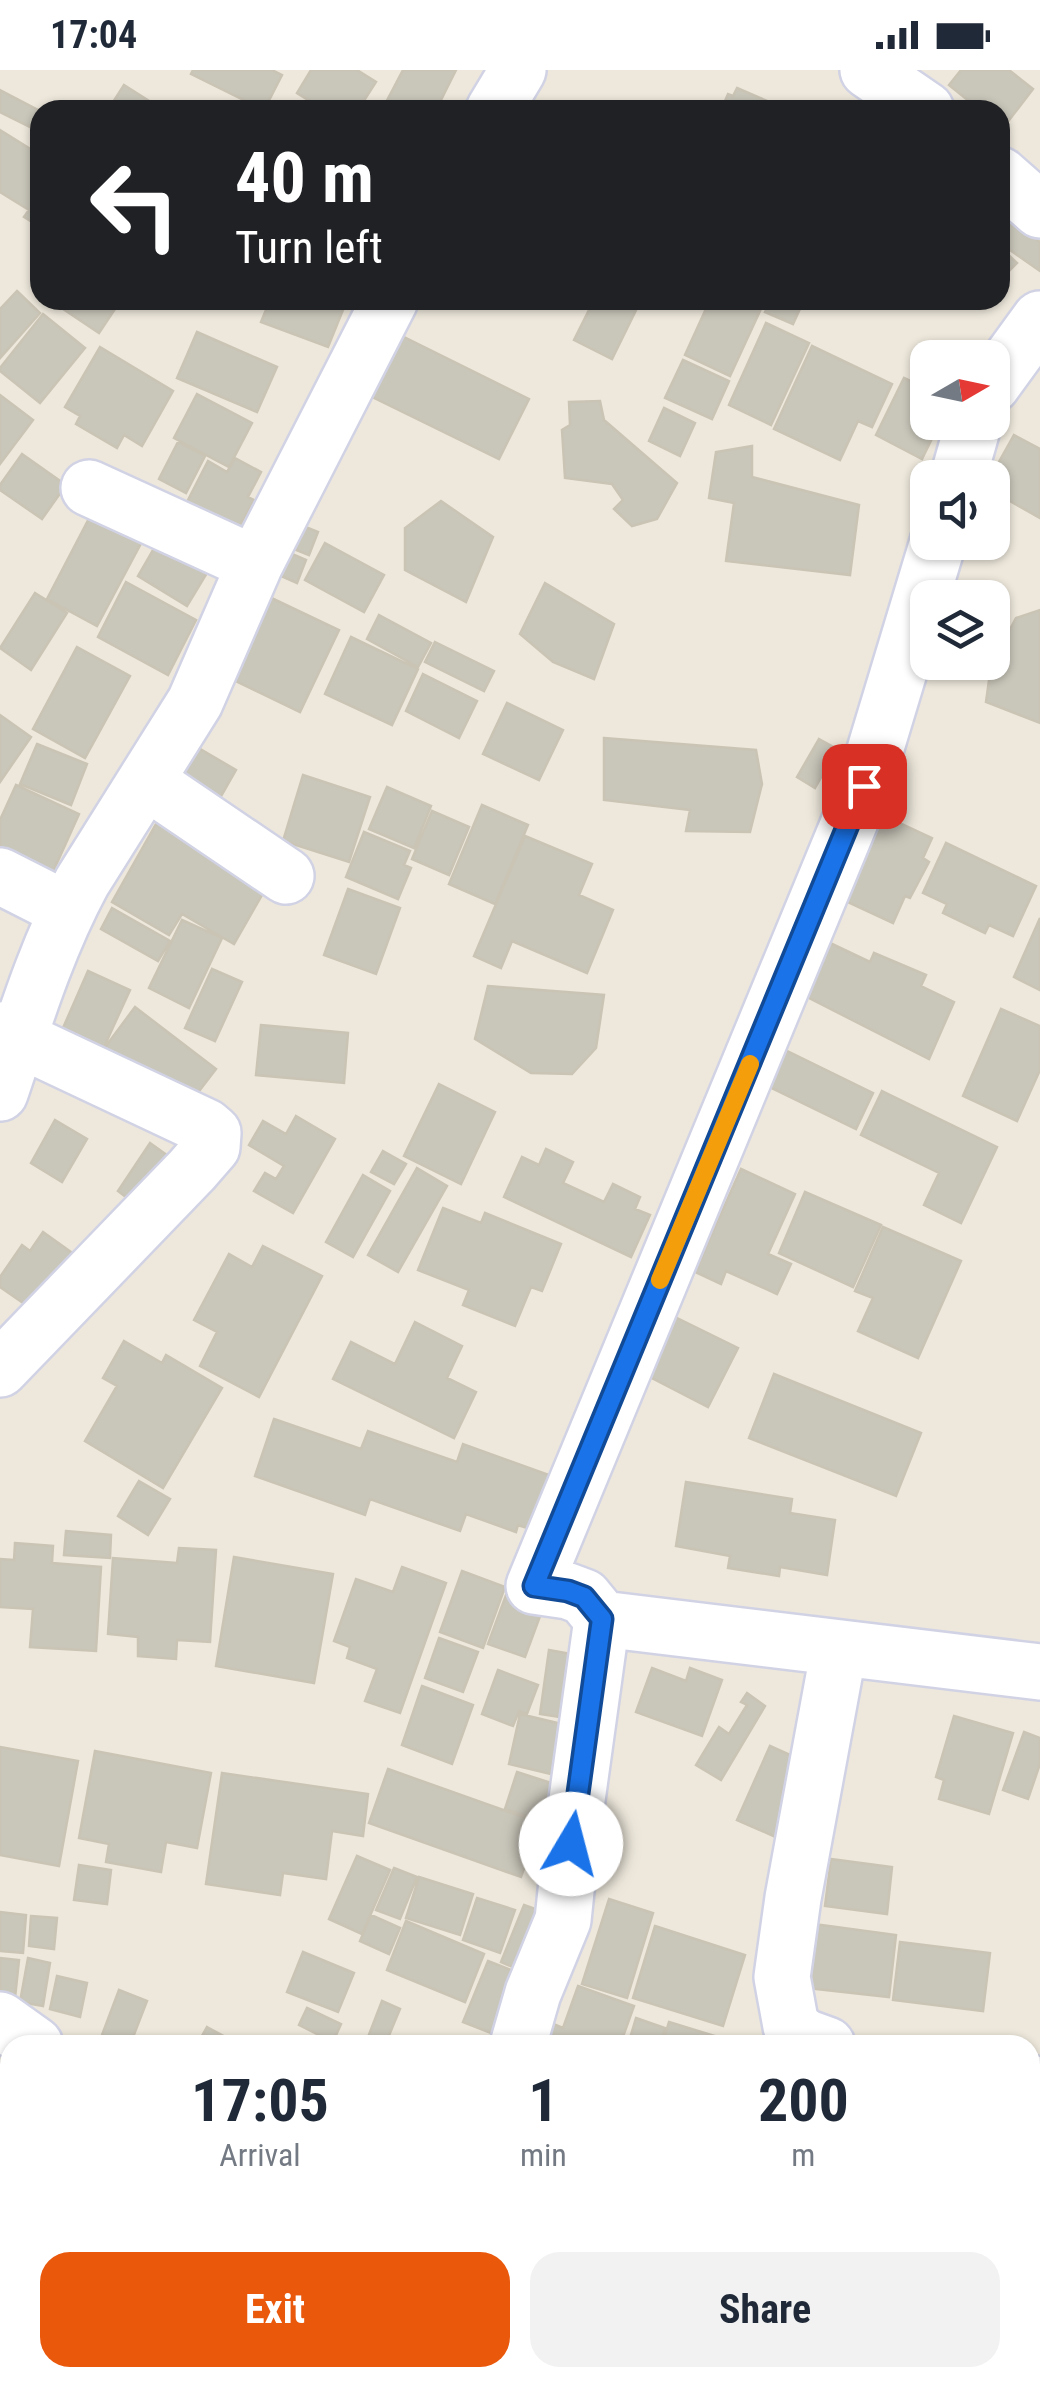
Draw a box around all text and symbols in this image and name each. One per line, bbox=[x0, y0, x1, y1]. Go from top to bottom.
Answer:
text: 17:04 bbox=[50, 13, 137, 57]
text: 40 m bbox=[235, 137, 374, 219]
icon: left bbox=[70, 140, 200, 270]
text: Turn left bbox=[235, 221, 383, 274]
north arrow bbox=[910, 340, 1010, 440]
map controls bbox=[910, 340, 1010, 680]
button: sound bbox=[910, 460, 1010, 560]
button: layers bbox=[910, 580, 1010, 680]
pin bbox=[822, 744, 907, 829]
icon: arrive bbox=[837, 759, 892, 814]
position arrow bbox=[519, 1792, 623, 1896]
text: 17:05 bbox=[191, 2065, 329, 2136]
text: 1 bbox=[528, 2065, 559, 2136]
text: 200 bbox=[758, 2065, 849, 2136]
text: Arrival bbox=[219, 2136, 301, 2174]
text: min bbox=[520, 2136, 567, 2174]
text: m bbox=[791, 2136, 815, 2174]
button: Exit bbox=[40, 2252, 510, 2367]
button: Share bbox=[530, 2252, 1000, 2367]

